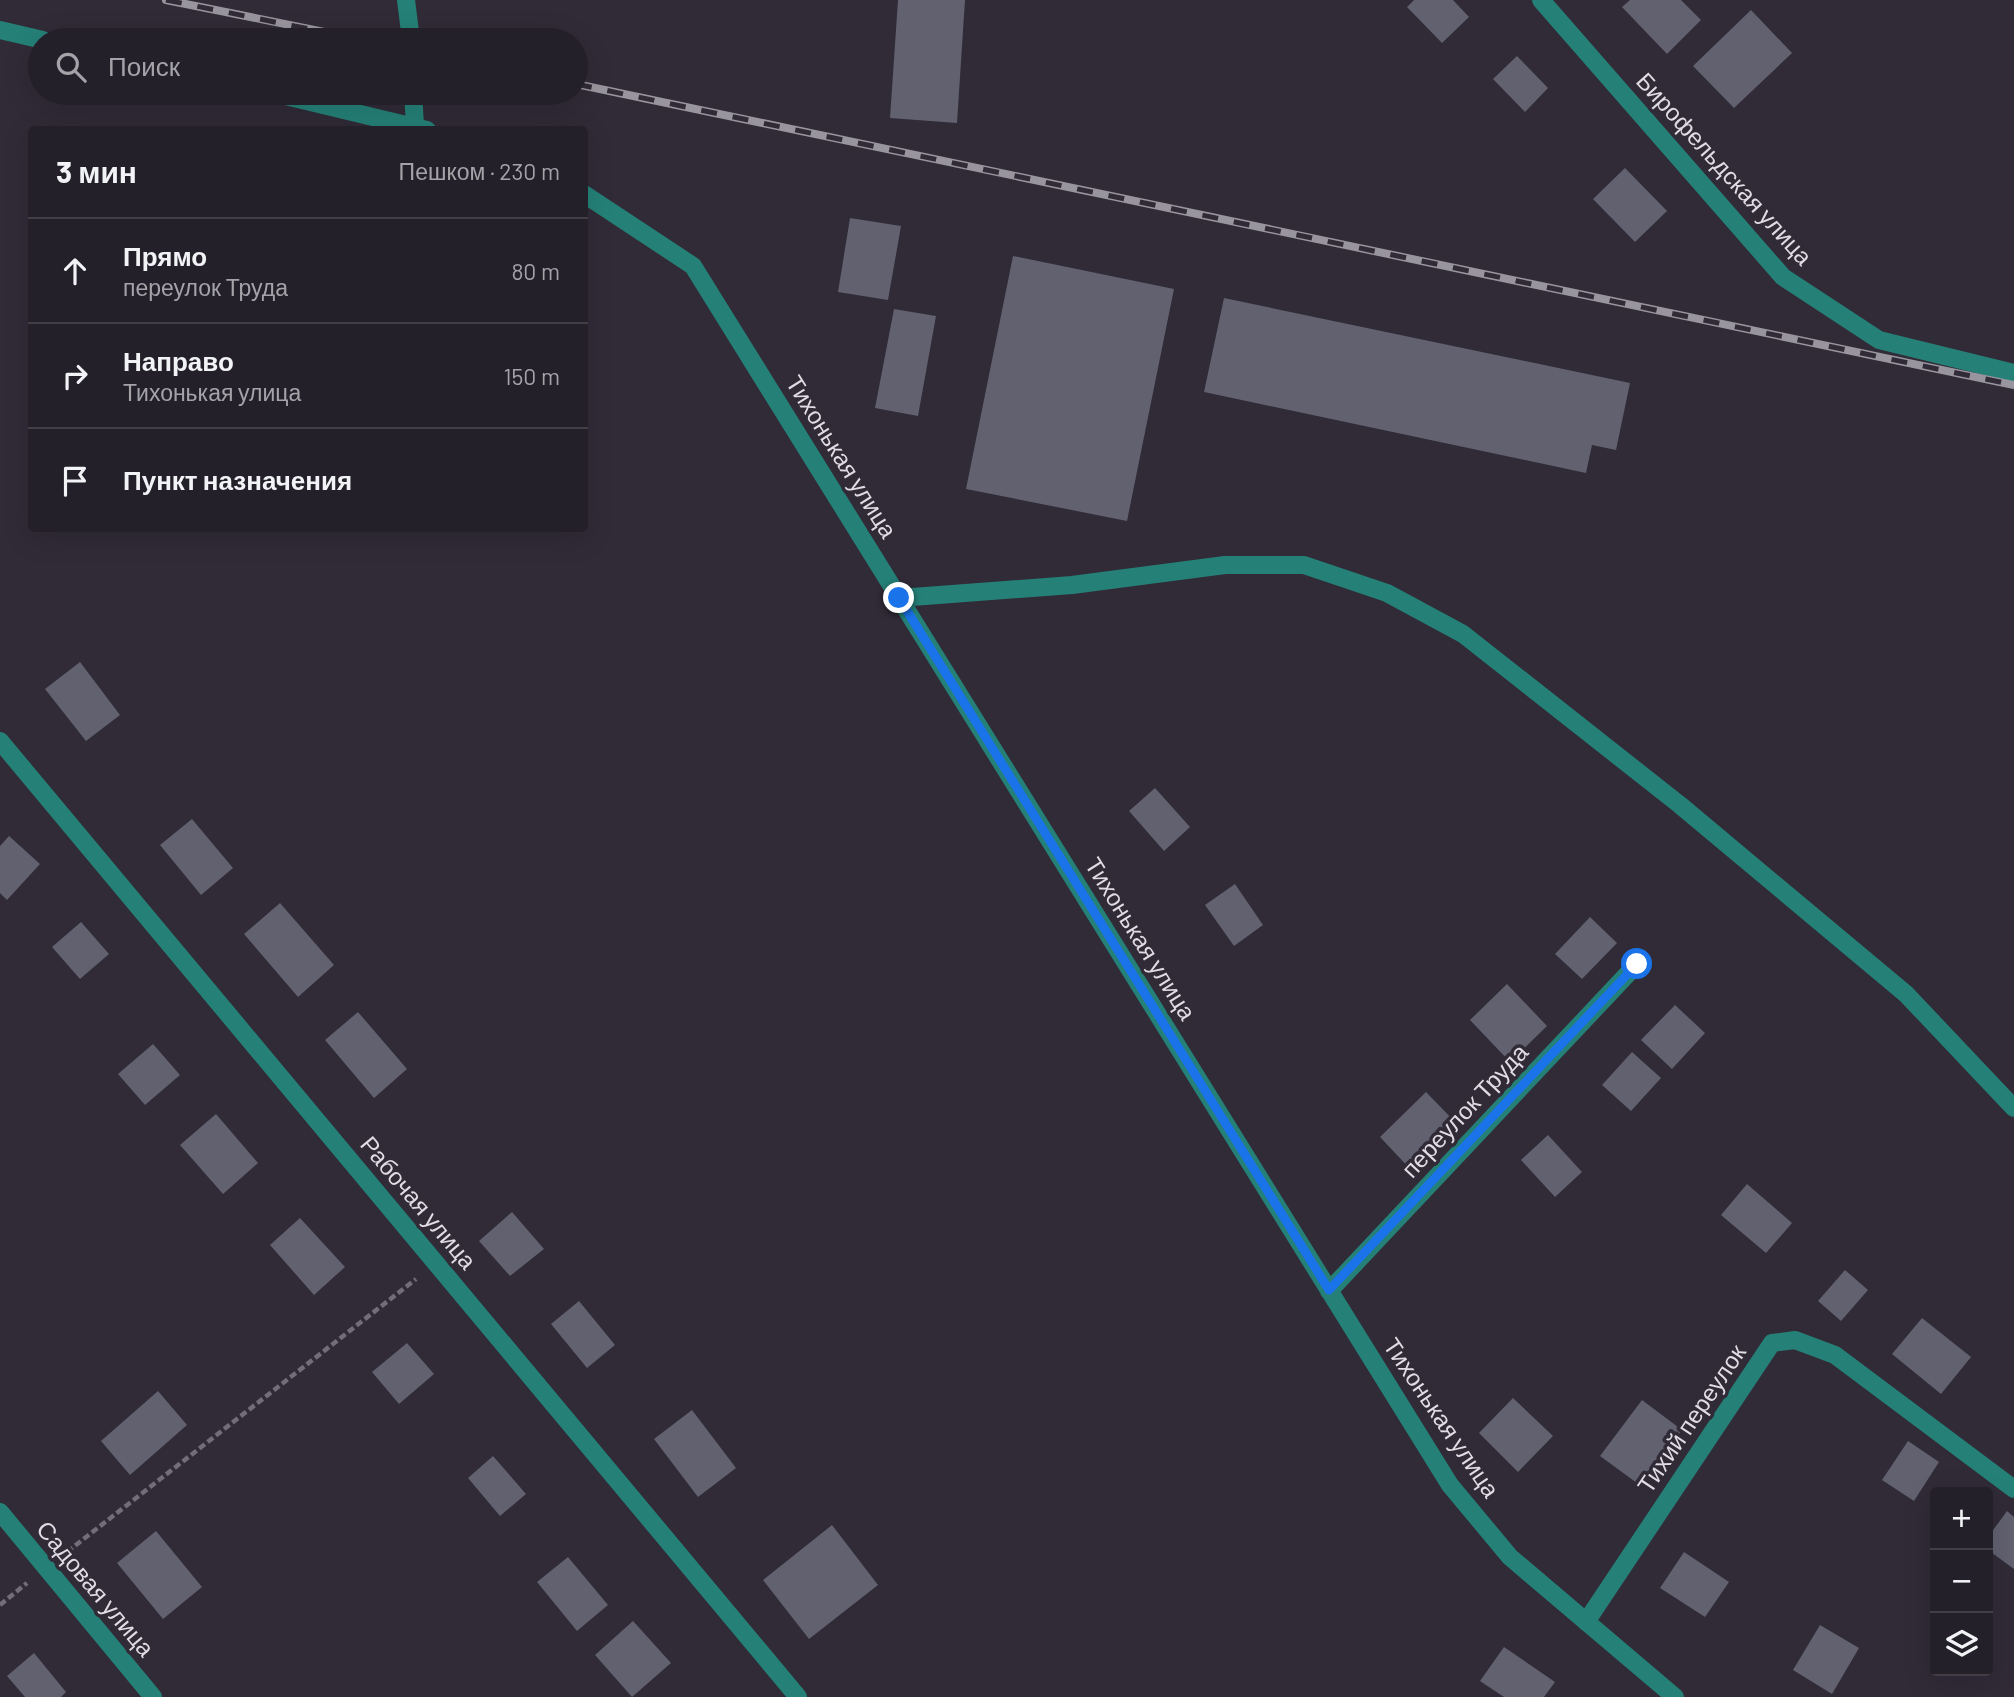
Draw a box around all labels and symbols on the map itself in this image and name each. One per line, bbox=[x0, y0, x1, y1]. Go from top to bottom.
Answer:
street label: Бирофельдская улица bbox=[1631, 66, 1820, 271]
street label: Тихонькая улица bbox=[781, 370, 904, 543]
route end bbox=[883, 582, 914, 613]
street label: Тихонькая улица bbox=[1080, 852, 1203, 1025]
route start bbox=[1621, 948, 1652, 979]
street label: переулок Труда bbox=[1395, 1037, 1534, 1183]
street label: Рабочая улица bbox=[355, 1130, 484, 1275]
street label: Тихонькая улица bbox=[1378, 1332, 1507, 1503]
street label: Тихий переулок bbox=[1630, 1338, 1751, 1498]
street label: Садовая улица bbox=[31, 1514, 162, 1662]

